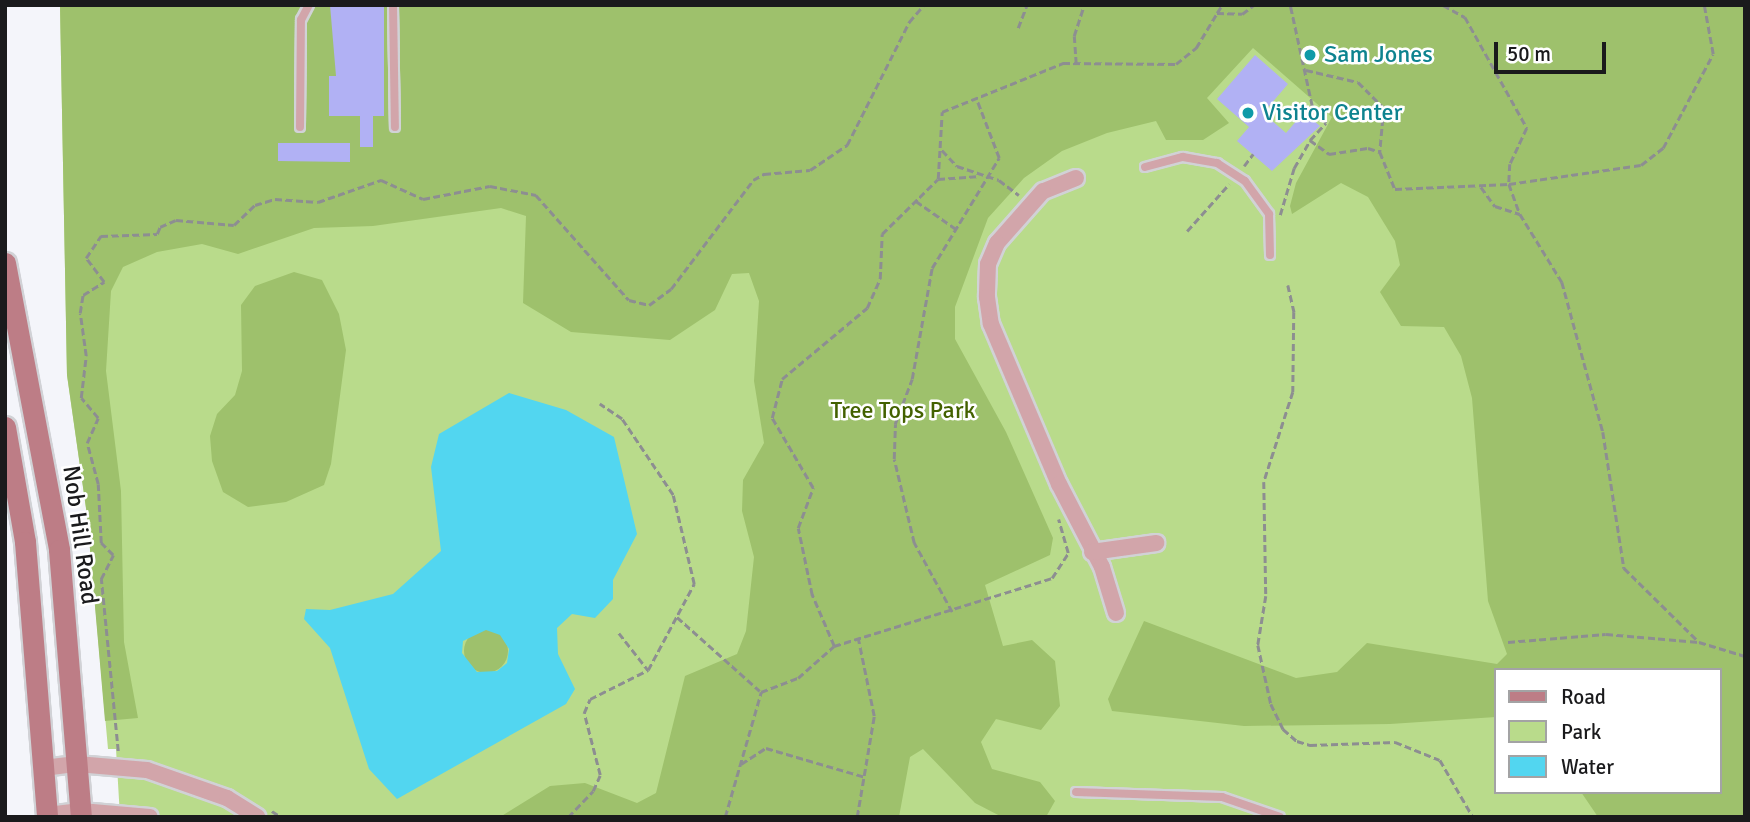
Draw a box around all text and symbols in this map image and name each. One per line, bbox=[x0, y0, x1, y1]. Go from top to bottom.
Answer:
scale bar bbox=[1498, 28, 1610, 72]
place label: Sam Jones bbox=[1324, 41, 1433, 69]
text: 50 m bbox=[1507, 41, 1551, 67]
marker: Sam Jones bbox=[1302, 47, 1318, 63]
place label: Visitor Center bbox=[1262, 99, 1402, 127]
marker: Visitor Center bbox=[1240, 105, 1256, 121]
park label: Tree Tops Park bbox=[830, 397, 976, 425]
street label: Nob Hill Road bbox=[56, 464, 104, 606]
legend bbox=[1494, 668, 1722, 794]
text: Road bbox=[1561, 684, 1606, 710]
text: Park bbox=[1561, 719, 1601, 745]
text: Water bbox=[1561, 754, 1614, 780]

